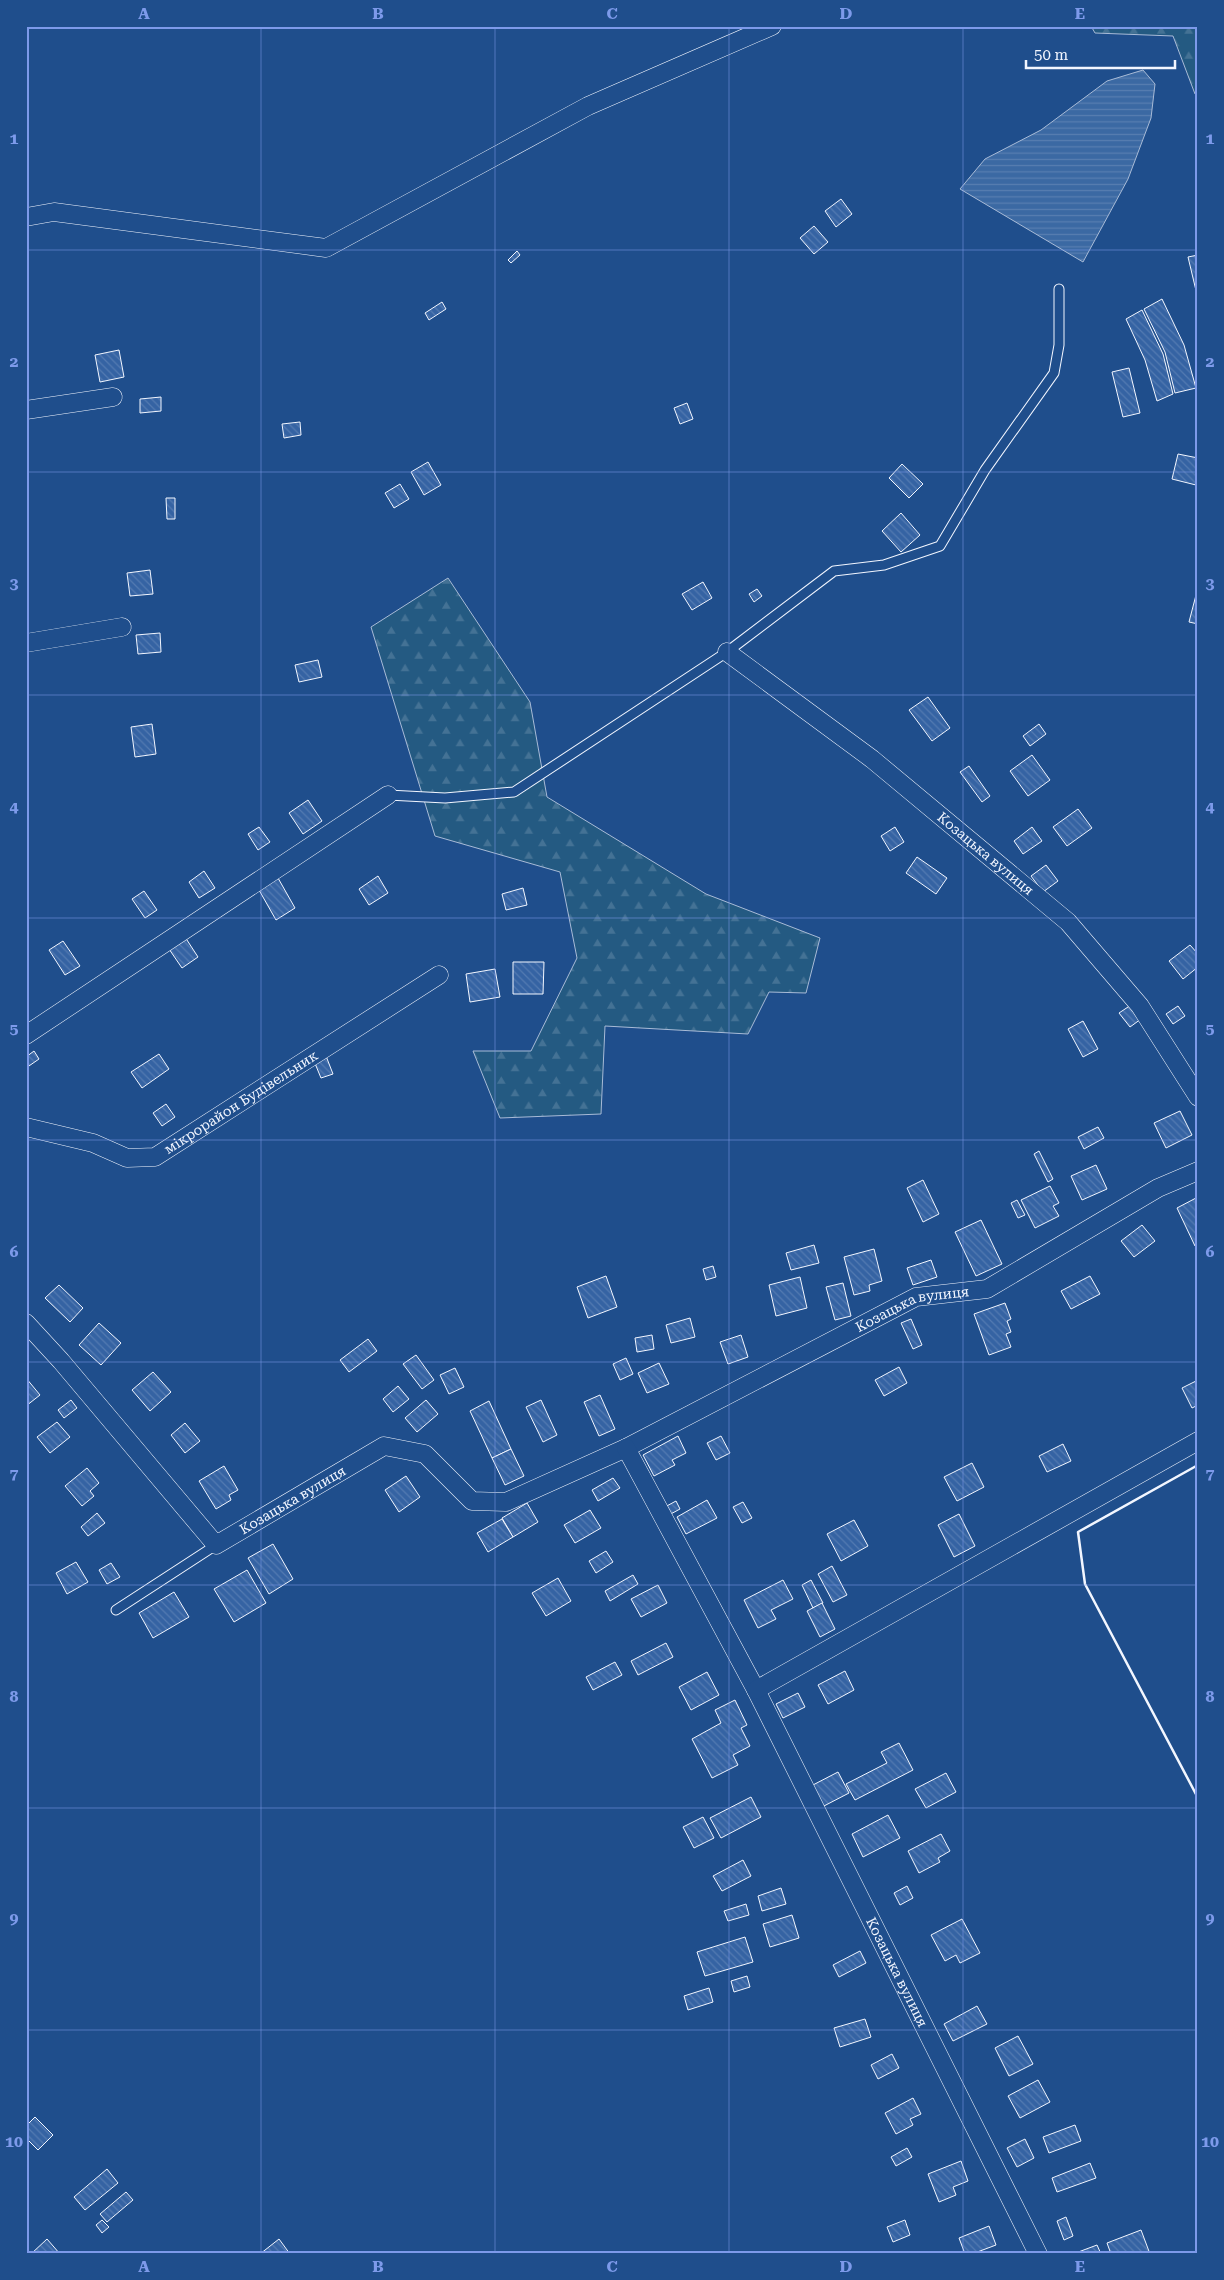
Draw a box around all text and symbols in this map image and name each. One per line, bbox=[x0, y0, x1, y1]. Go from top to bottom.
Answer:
text: A bbox=[138, 4, 150, 23]
text: B bbox=[372, 4, 384, 23]
text: C bbox=[606, 4, 618, 23]
text: D bbox=[840, 4, 853, 23]
text: E bbox=[1075, 4, 1085, 23]
scale bar bbox=[1026, 38, 1175, 70]
text: 50 m bbox=[1034, 46, 1069, 64]
text: 1 bbox=[10, 129, 19, 148]
text: 1 bbox=[1206, 129, 1215, 148]
text: 2 bbox=[10, 352, 19, 371]
text: 2 bbox=[1206, 352, 1215, 371]
text: 3 bbox=[10, 574, 19, 593]
text: 3 bbox=[1206, 574, 1215, 593]
text: 4 bbox=[10, 797, 19, 816]
text: 4 bbox=[1206, 797, 1215, 816]
street label: Козацька вулиця bbox=[934, 809, 1037, 898]
text: 5 bbox=[10, 1019, 19, 1038]
text: 5 bbox=[1206, 1019, 1215, 1038]
street label: мікрорайон Будівельник bbox=[161, 1047, 321, 1157]
text: 6 bbox=[10, 1242, 19, 1261]
text: 6 bbox=[1206, 1242, 1215, 1261]
street label: Козацька вулиця bbox=[853, 1283, 970, 1335]
street label: Козацька вулиця bbox=[237, 1463, 348, 1537]
text: 7 bbox=[10, 1464, 19, 1483]
text: 7 bbox=[1206, 1464, 1215, 1483]
text: 8 bbox=[10, 1687, 19, 1706]
text: 8 bbox=[1206, 1687, 1215, 1706]
text: 9 bbox=[10, 1909, 19, 1928]
text: 9 bbox=[1206, 1909, 1215, 1928]
street label: Козацька вулиця bbox=[863, 1915, 931, 2029]
text: 10 bbox=[5, 2132, 23, 2151]
text: 10 bbox=[1201, 2132, 1219, 2151]
text: A bbox=[138, 2257, 150, 2276]
text: B bbox=[372, 2257, 384, 2276]
text: C bbox=[606, 2257, 618, 2276]
text: D bbox=[840, 2257, 853, 2276]
text: E bbox=[1075, 2257, 1085, 2276]

